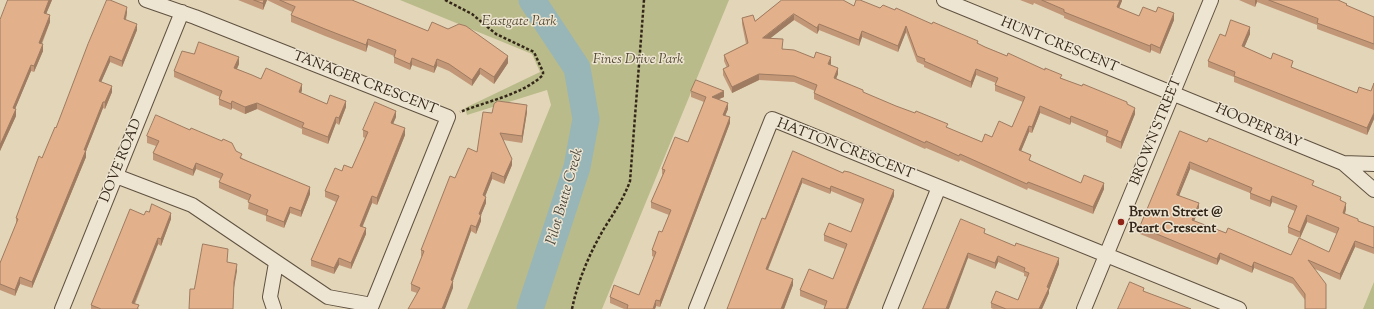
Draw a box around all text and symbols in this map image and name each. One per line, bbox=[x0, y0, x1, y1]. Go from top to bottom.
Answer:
park label: Eastgate Park bbox=[481, 15, 557, 31]
street label: HUNT CRESCENT bbox=[998, 15, 1120, 77]
street label: TANAGER CRESCENT bbox=[290, 49, 440, 119]
park label: Fines Drive Park bbox=[593, 53, 683, 69]
street label: BROWN STREET bbox=[1128, 76, 1186, 188]
street label: HOOPER BAY bbox=[1212, 101, 1304, 153]
street label: HATTON CRESCENT bbox=[774, 116, 916, 184]
street label: DOVE ROAD bbox=[98, 117, 146, 205]
water label: Pilot Butte Creek bbox=[544, 147, 588, 247]
place label: Brown Street @ Peart Crescent bbox=[1129, 206, 1223, 238]
marker: Brown Street @ Peart Crescent bbox=[1116, 217, 1126, 227]

